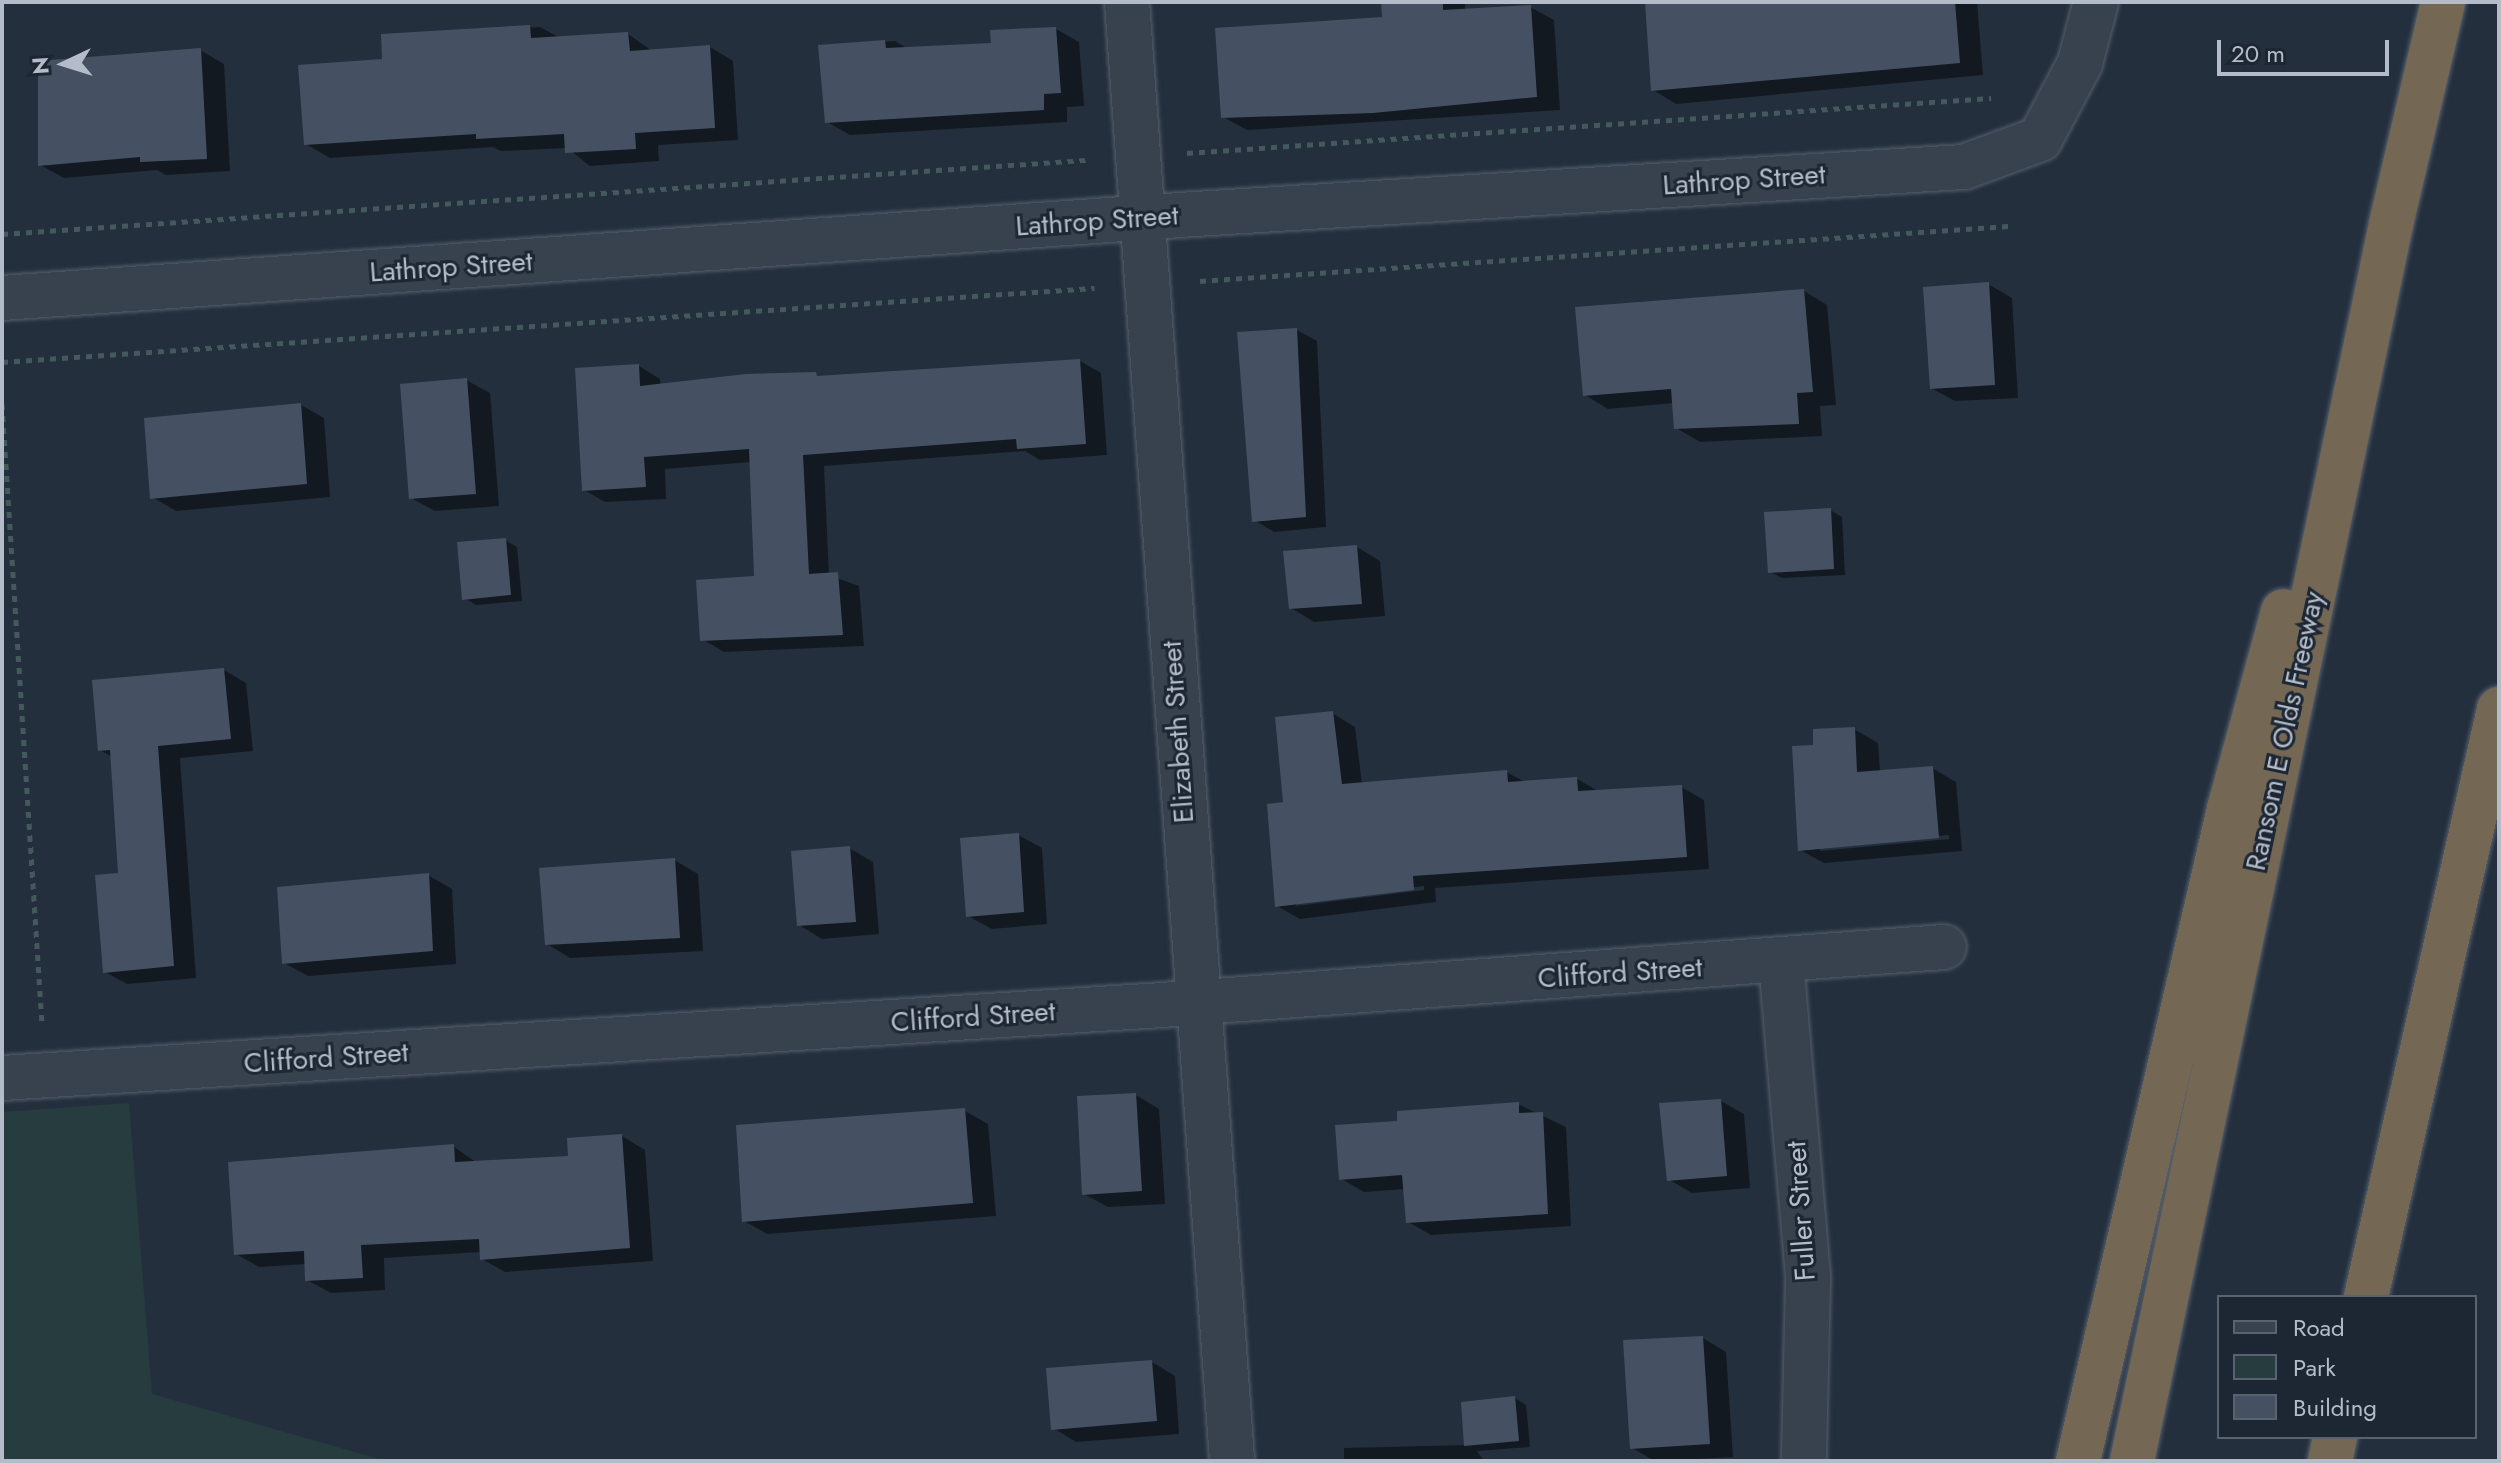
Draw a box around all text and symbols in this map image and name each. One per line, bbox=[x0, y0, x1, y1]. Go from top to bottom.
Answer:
north arrow bbox=[24, 24, 104, 104]
scale bar bbox=[2221, 24, 2393, 74]
text: 20 m bbox=[2231, 36, 2285, 71]
text: N bbox=[23, 56, 57, 76]
street label: Lathrop Street bbox=[1661, 158, 1827, 202]
street label: Lathrop Street bbox=[1014, 199, 1180, 243]
street label: Lathrop Street bbox=[368, 245, 534, 289]
street label: Ransom E Olds Freeway bbox=[2239, 588, 2331, 874]
street label: Elizabeth Street bbox=[1155, 640, 1201, 824]
street label: Clifford Street bbox=[1537, 950, 1703, 996]
street label: Clifford Street bbox=[890, 994, 1056, 1040]
street label: Clifford Street bbox=[243, 1035, 409, 1081]
street label: Fuller Street bbox=[1779, 1140, 1823, 1282]
legend bbox=[2217, 1295, 2477, 1439]
text: Road bbox=[2293, 1310, 2345, 1345]
text: Park bbox=[2293, 1350, 2336, 1385]
text: Building bbox=[2293, 1390, 2377, 1425]

